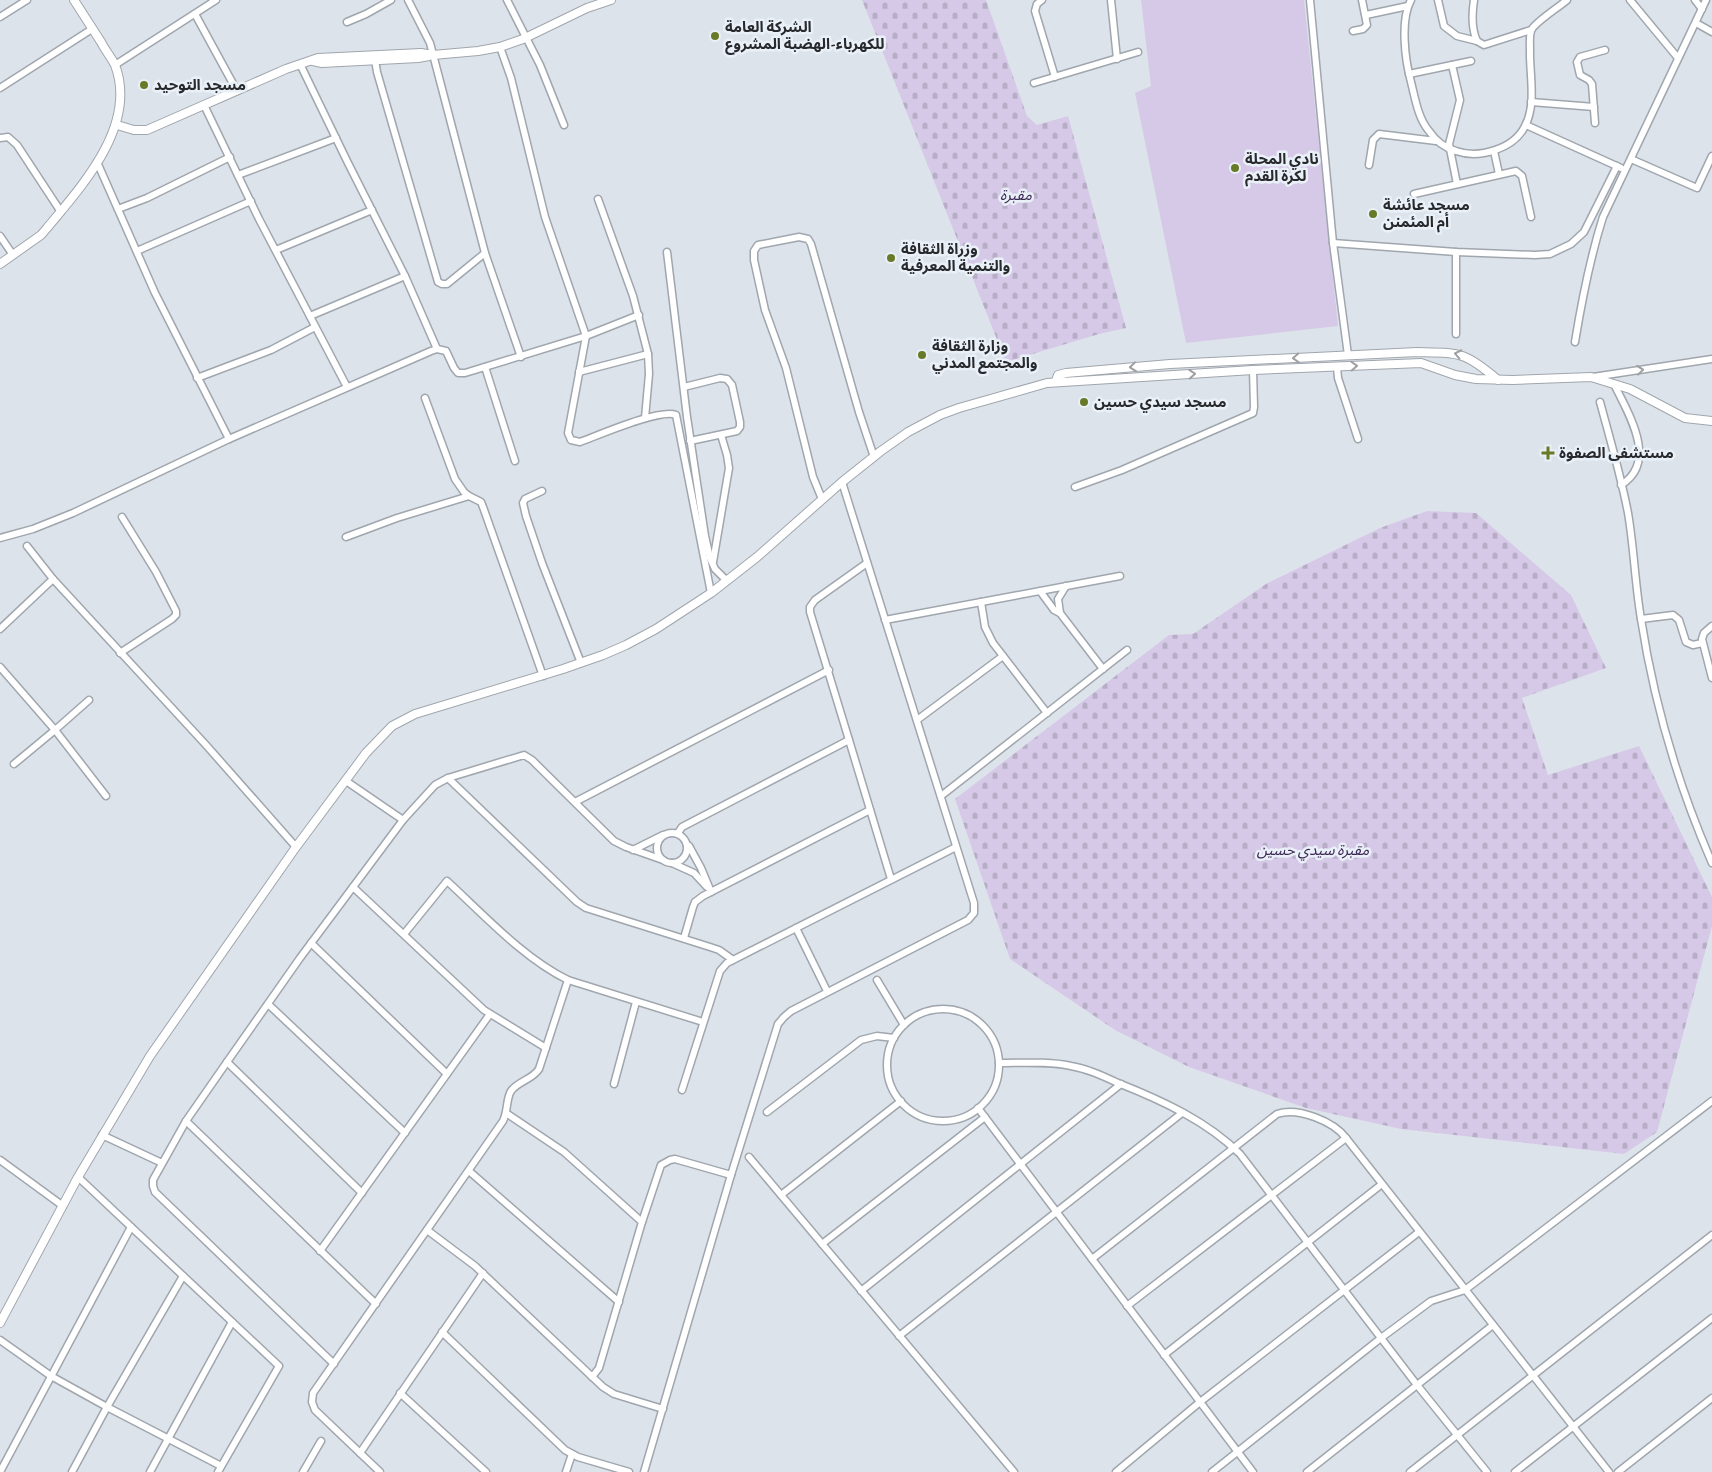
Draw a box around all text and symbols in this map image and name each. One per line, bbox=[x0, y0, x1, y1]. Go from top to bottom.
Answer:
place label: الشركة العامة للكهرباء-الهضبة المشروع bbox=[725, 19, 885, 55]
marker: الشركة العامة للكهرباء-الهضبة المشروع bbox=[709, 30, 721, 42]
place label: مسجد التوحيد bbox=[154, 77, 246, 94]
marker: مسجد التوحيد bbox=[138, 79, 150, 91]
place label: نادي المحلة لكرة القدم bbox=[1245, 151, 1319, 187]
marker: نادي المحلة لكرة القدم bbox=[1229, 162, 1241, 174]
park label: مقبرة bbox=[1000, 187, 1032, 204]
place label: مسجد عائشة أم المئمنن bbox=[1383, 197, 1470, 233]
marker: مسجد عائشة أم المئمنن bbox=[1367, 208, 1379, 220]
place label: وزراة الثقافة والتنمية المعرفية bbox=[901, 241, 1010, 275]
marker: وزراة الثقافة والتنمية المعرفية bbox=[885, 252, 897, 264]
place label: وزارة الثقافة والمجتمع المدني bbox=[932, 338, 1037, 374]
marker: وزارة الثقافة والمجتمع المدني bbox=[916, 349, 928, 361]
one-way arrow bbox=[1453, 349, 1462, 360]
one-way arrow bbox=[1291, 352, 1299, 363]
one-way arrow bbox=[1350, 360, 1358, 371]
one-way arrow bbox=[1129, 361, 1137, 372]
one-way arrow bbox=[1636, 365, 1644, 376]
one-way arrow bbox=[1188, 369, 1196, 380]
place label: مسجد سيدي حسين bbox=[1094, 394, 1226, 413]
marker: مسجد سيدي حسين bbox=[1078, 396, 1090, 408]
place label: مستشفى الصفوة bbox=[1559, 445, 1674, 462]
marker: مستشفى الصفوة bbox=[1541, 446, 1555, 460]
park label: مقبرة سيدي حسين bbox=[1257, 842, 1369, 861]

